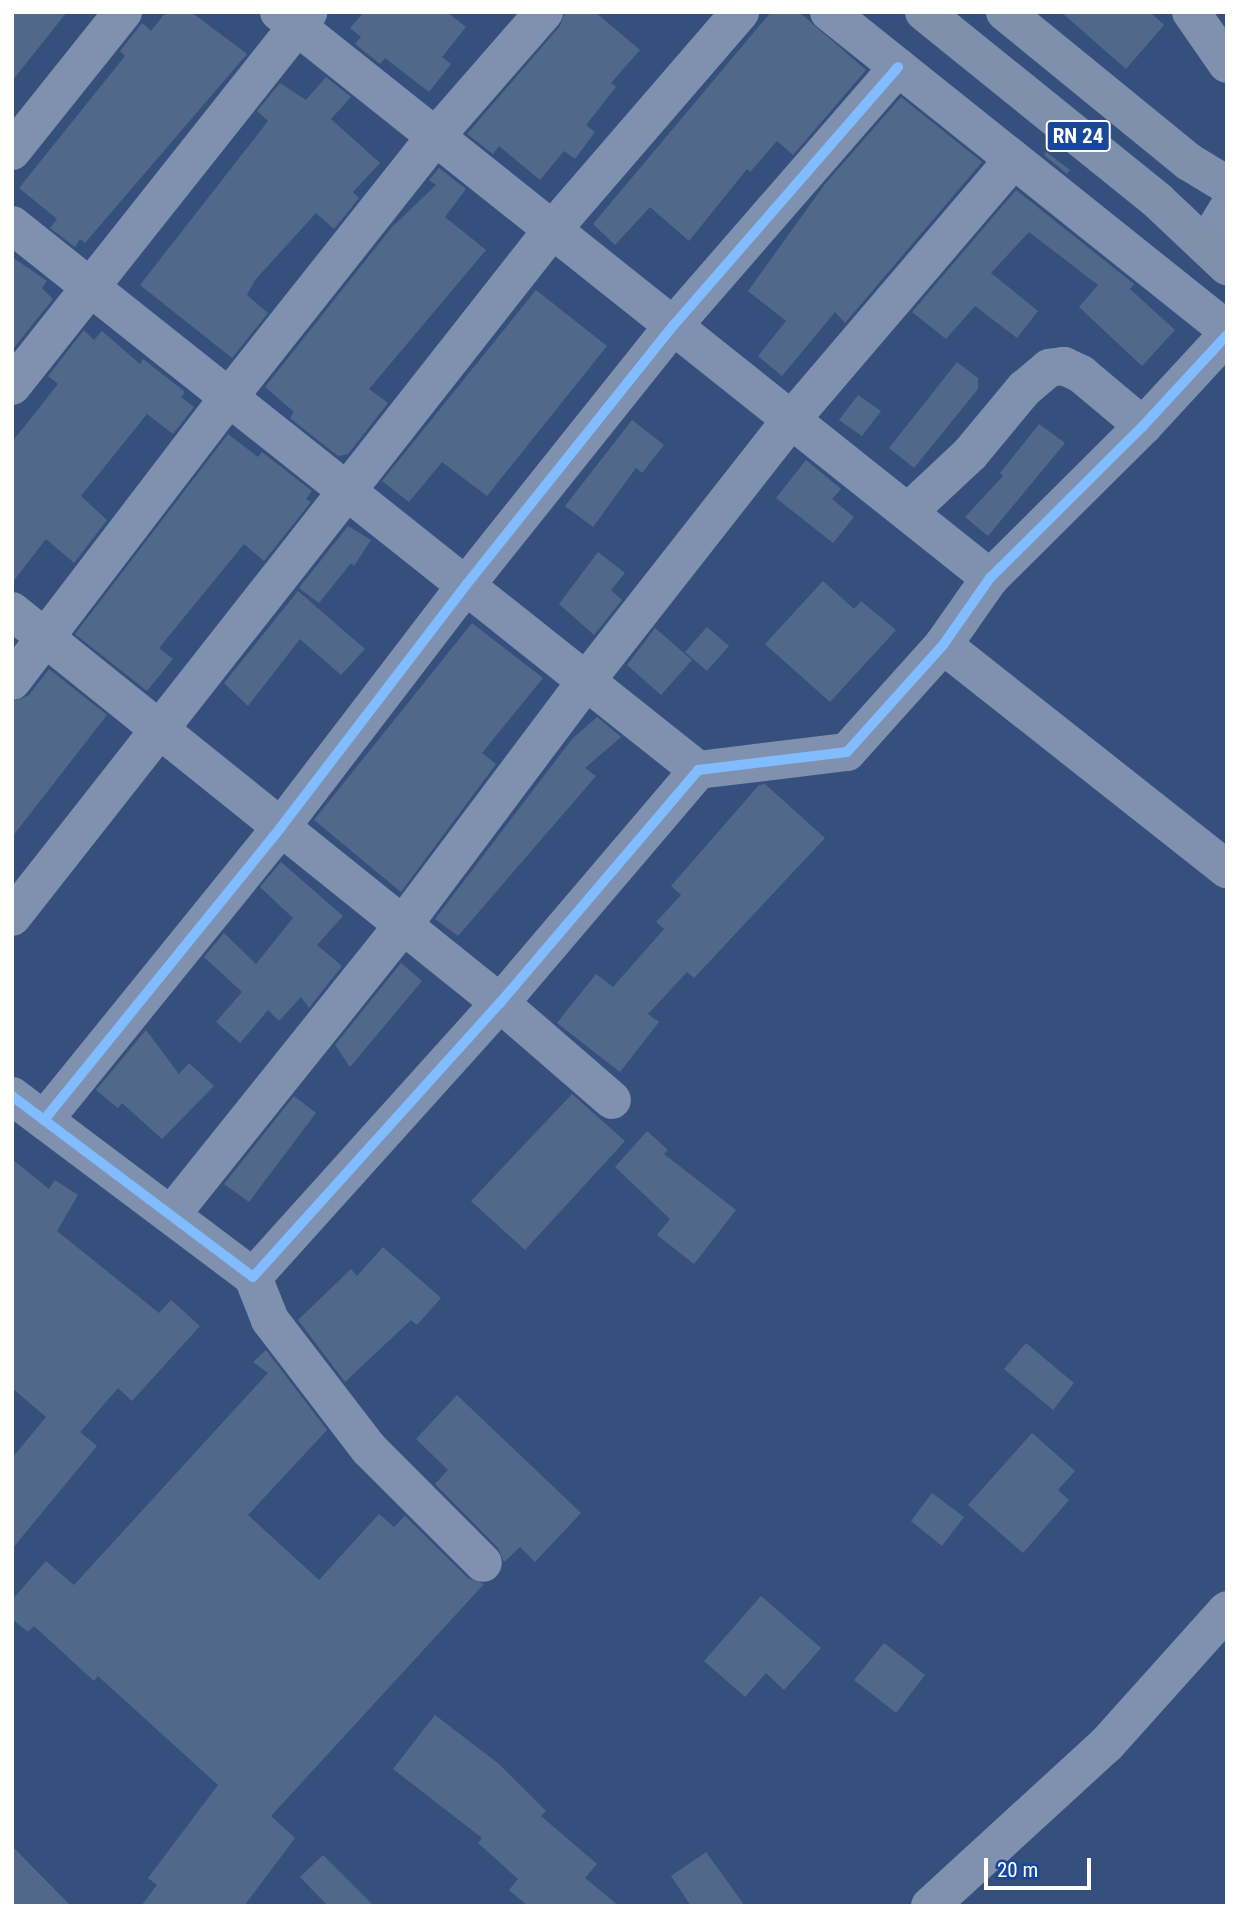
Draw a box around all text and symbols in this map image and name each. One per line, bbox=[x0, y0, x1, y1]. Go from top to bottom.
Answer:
road number: RN 24 bbox=[1045, 118, 1111, 154]
scale bar bbox=[987, 1844, 1094, 1888]
text: 20 m bbox=[997, 1858, 1038, 1882]

